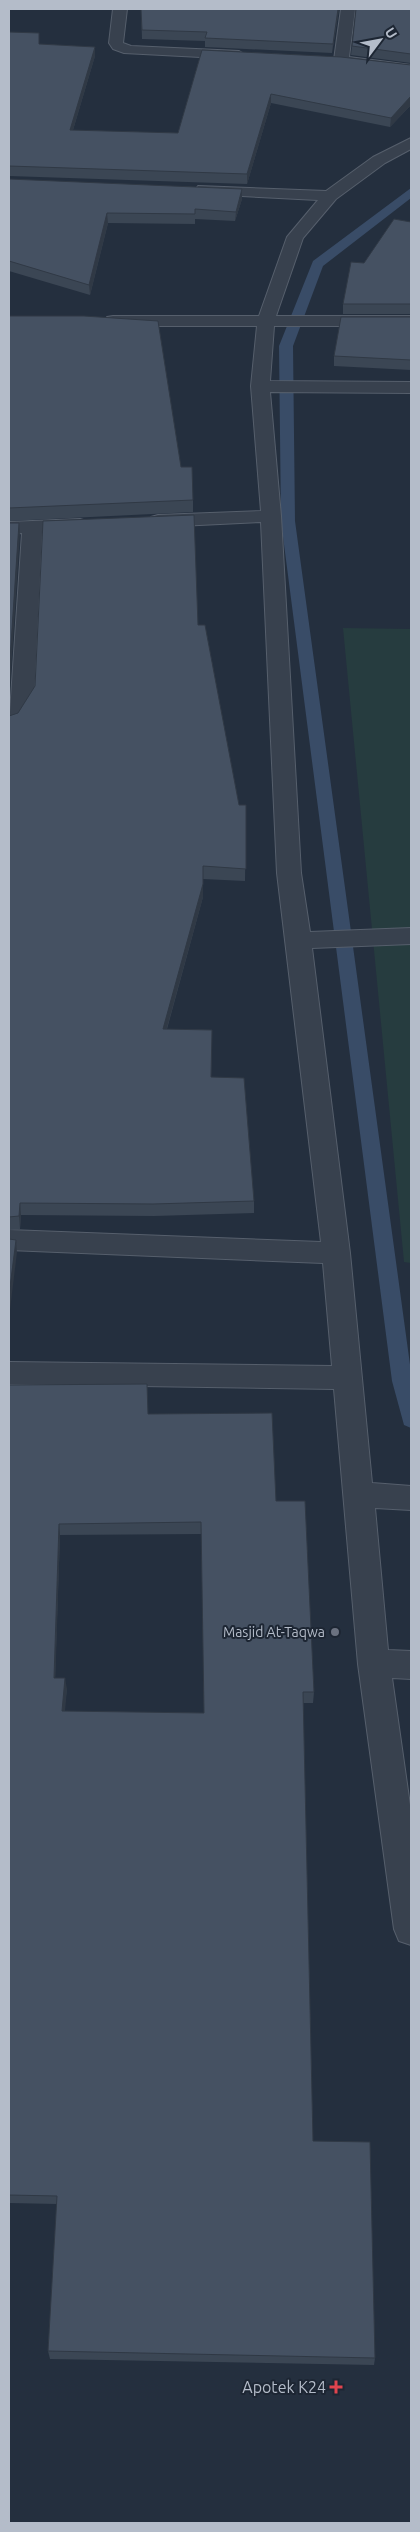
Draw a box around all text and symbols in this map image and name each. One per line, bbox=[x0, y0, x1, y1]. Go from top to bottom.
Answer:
north arrow bbox=[355, 15, 405, 65]
text: U bbox=[382, 25, 400, 42]
place label: Masjid At-Taqwa bbox=[223, 1624, 325, 1640]
marker: Masjid At-Taqwa bbox=[329, 1626, 341, 1638]
place label: Apotek K24 bbox=[242, 2378, 326, 2396]
marker: Apotek K24 bbox=[330, 2381, 342, 2393]

